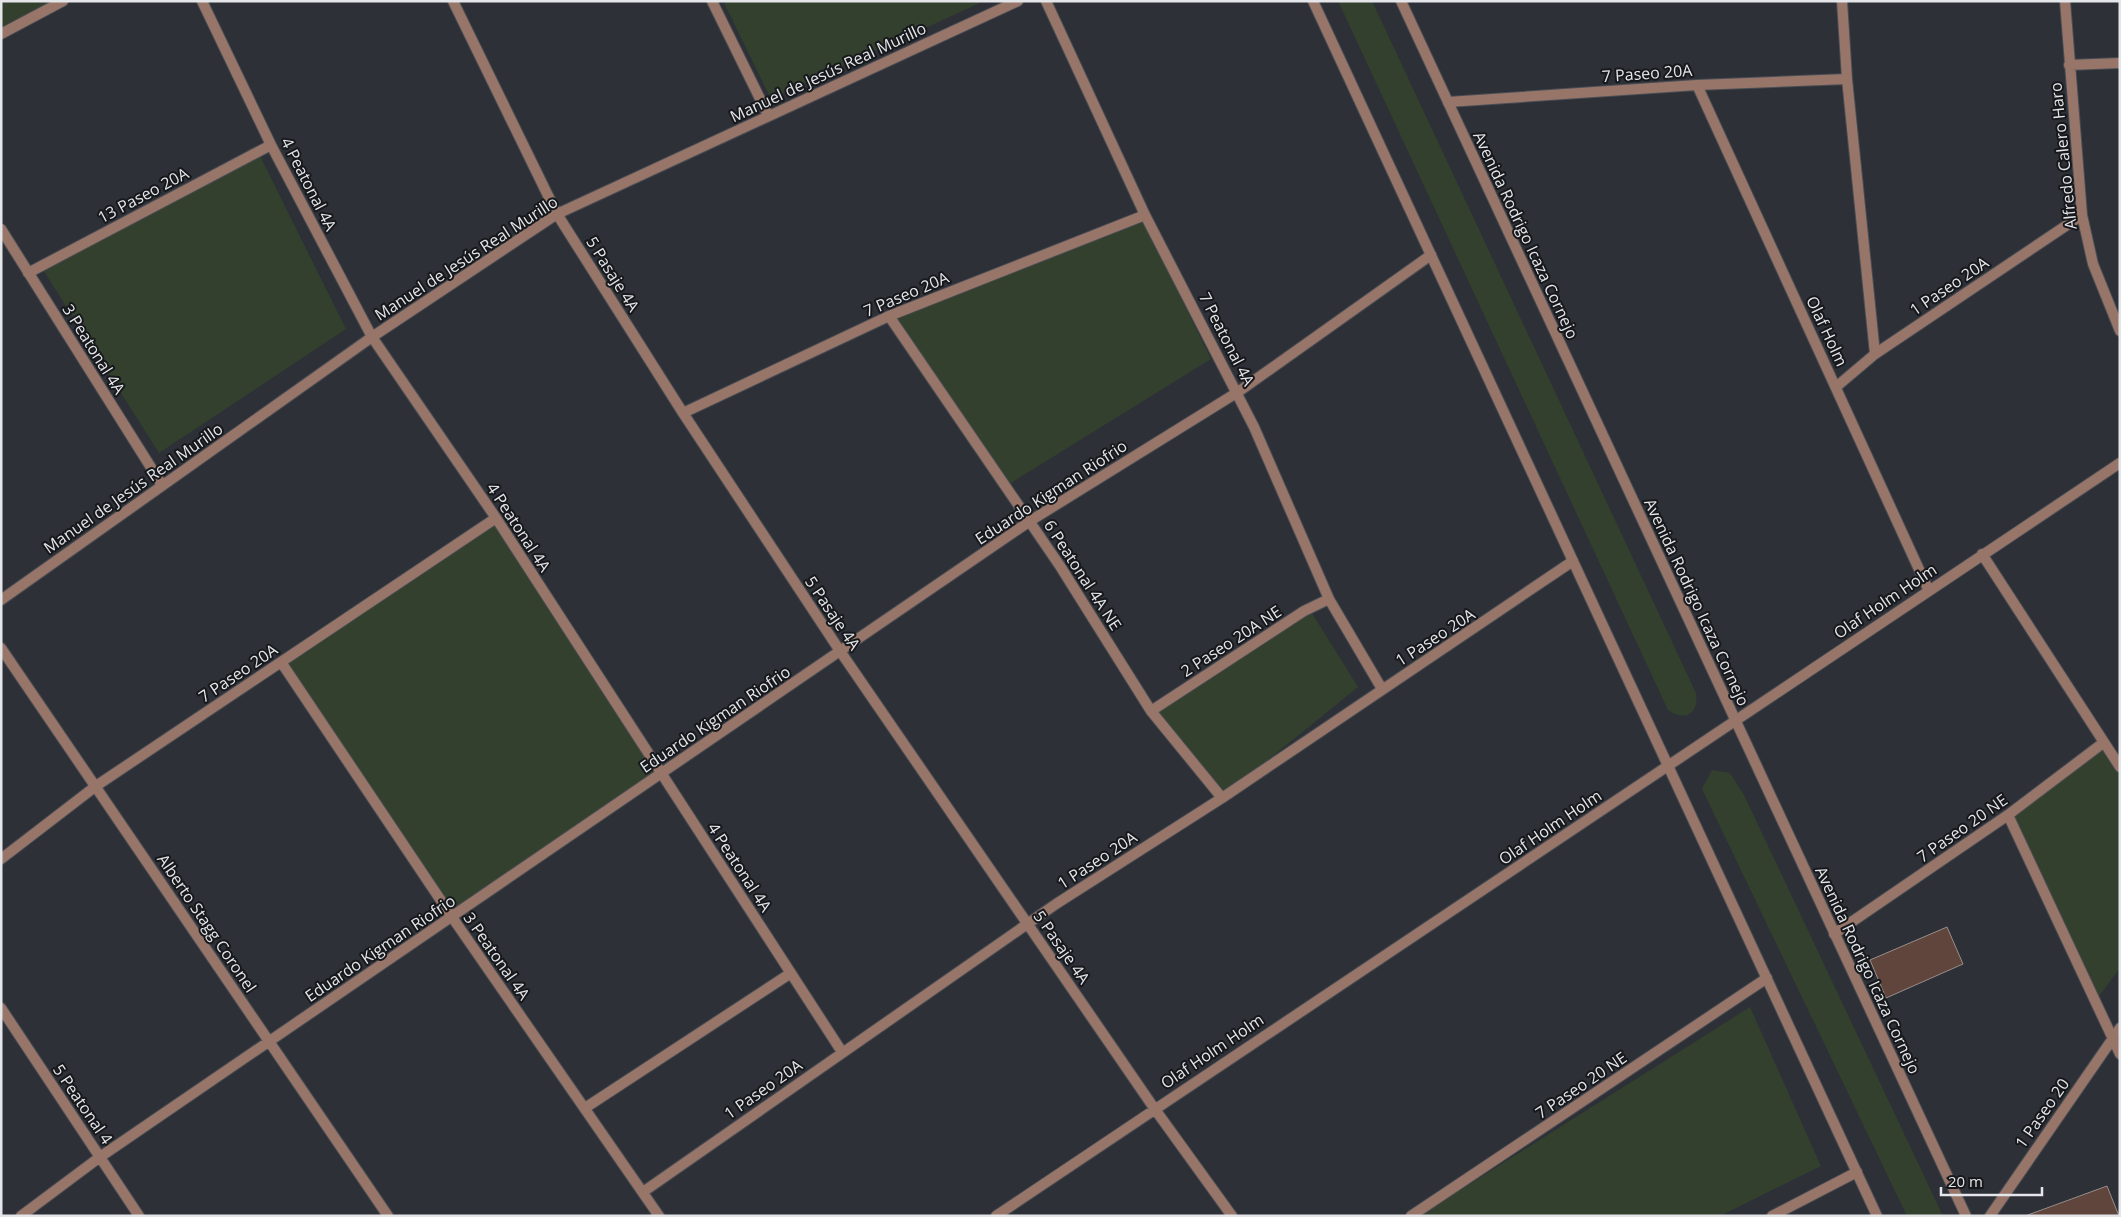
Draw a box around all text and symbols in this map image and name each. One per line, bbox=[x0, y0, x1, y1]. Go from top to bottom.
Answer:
street label: Manuel de Jesús Real Murillo bbox=[726, 17, 930, 127]
street label: 7 Paseo 20A bbox=[1601, 59, 1694, 87]
street label: Alfredo Calero Haro bbox=[2044, 81, 2082, 231]
street label: Avenida Rodrigo Icaza Cornejo bbox=[1468, 128, 1584, 342]
street label: 4 Peatonal 4A bbox=[276, 133, 342, 235]
street label: 13 Paseo 20A bbox=[94, 161, 193, 228]
street label: Manuel de Jesús Real Murillo bbox=[370, 191, 562, 325]
street label: 5 Pasaje 4A bbox=[581, 232, 645, 317]
street label: 1 Paseo 20A bbox=[1905, 251, 1993, 320]
street label: 7 Paseo 20A bbox=[860, 266, 953, 322]
street label: 7 Peatonal 4A bbox=[1194, 288, 1260, 390]
street label: Olaf Holm bbox=[1801, 292, 1853, 370]
street label: 3 Peatonal 4A bbox=[58, 300, 131, 399]
street label: Manuel de Jesús Real Murillo bbox=[39, 418, 227, 558]
street label: Eduardo Kigman Riofrio bbox=[971, 435, 1131, 549]
street label: 4 Peatonal 4A bbox=[482, 478, 557, 577]
street label: Avenida Rodrigo Icaza Cornejo bbox=[1639, 495, 1755, 709]
street label: 6 Peatonal 4A NE bbox=[1039, 516, 1127, 634]
street label: Olaf Holm Holm bbox=[1829, 558, 1941, 644]
street label: 5 Pasaje 4A bbox=[800, 572, 866, 655]
street label: 2 Paseo 20A NE bbox=[1176, 600, 1286, 682]
street label: 1 Paseo 20A bbox=[1391, 603, 1480, 671]
street label: 7 Paseo 20A bbox=[194, 638, 282, 707]
street label: Eduardo Kigman Riofrio bbox=[636, 660, 794, 778]
street label: Olaf Holm Holm bbox=[1494, 784, 1606, 870]
street label: 7 Paseo 20 NE bbox=[1912, 789, 2012, 867]
street label: 4 Peatonal 4A bbox=[703, 818, 778, 917]
street label: 1 Paseo 20A bbox=[1053, 826, 1142, 894]
street label: Alberto Stagg Coronel bbox=[152, 849, 262, 997]
street label: Avenida Rodrigo Icaza Cornejo bbox=[1810, 863, 1926, 1077]
street label: Eduardo Kigman Riofrio bbox=[301, 889, 459, 1007]
street label: 5 Pasaje 4A bbox=[1029, 906, 1096, 989]
street label: 3 Peatonal 4A bbox=[459, 908, 536, 1005]
street label: Olaf Holm Holm bbox=[1156, 1008, 1268, 1094]
street label: 7 Paseo 20 NE bbox=[1531, 1046, 1631, 1124]
street label: 1 Paseo 20A bbox=[720, 1053, 807, 1124]
street label: 5 Peatonal 4 bbox=[48, 1060, 118, 1148]
street label: 1 Paseo 20 bbox=[2010, 1074, 2074, 1152]
scale bar bbox=[1941, 1164, 2042, 1196]
text: 20 m bbox=[1948, 1171, 1983, 1191]

